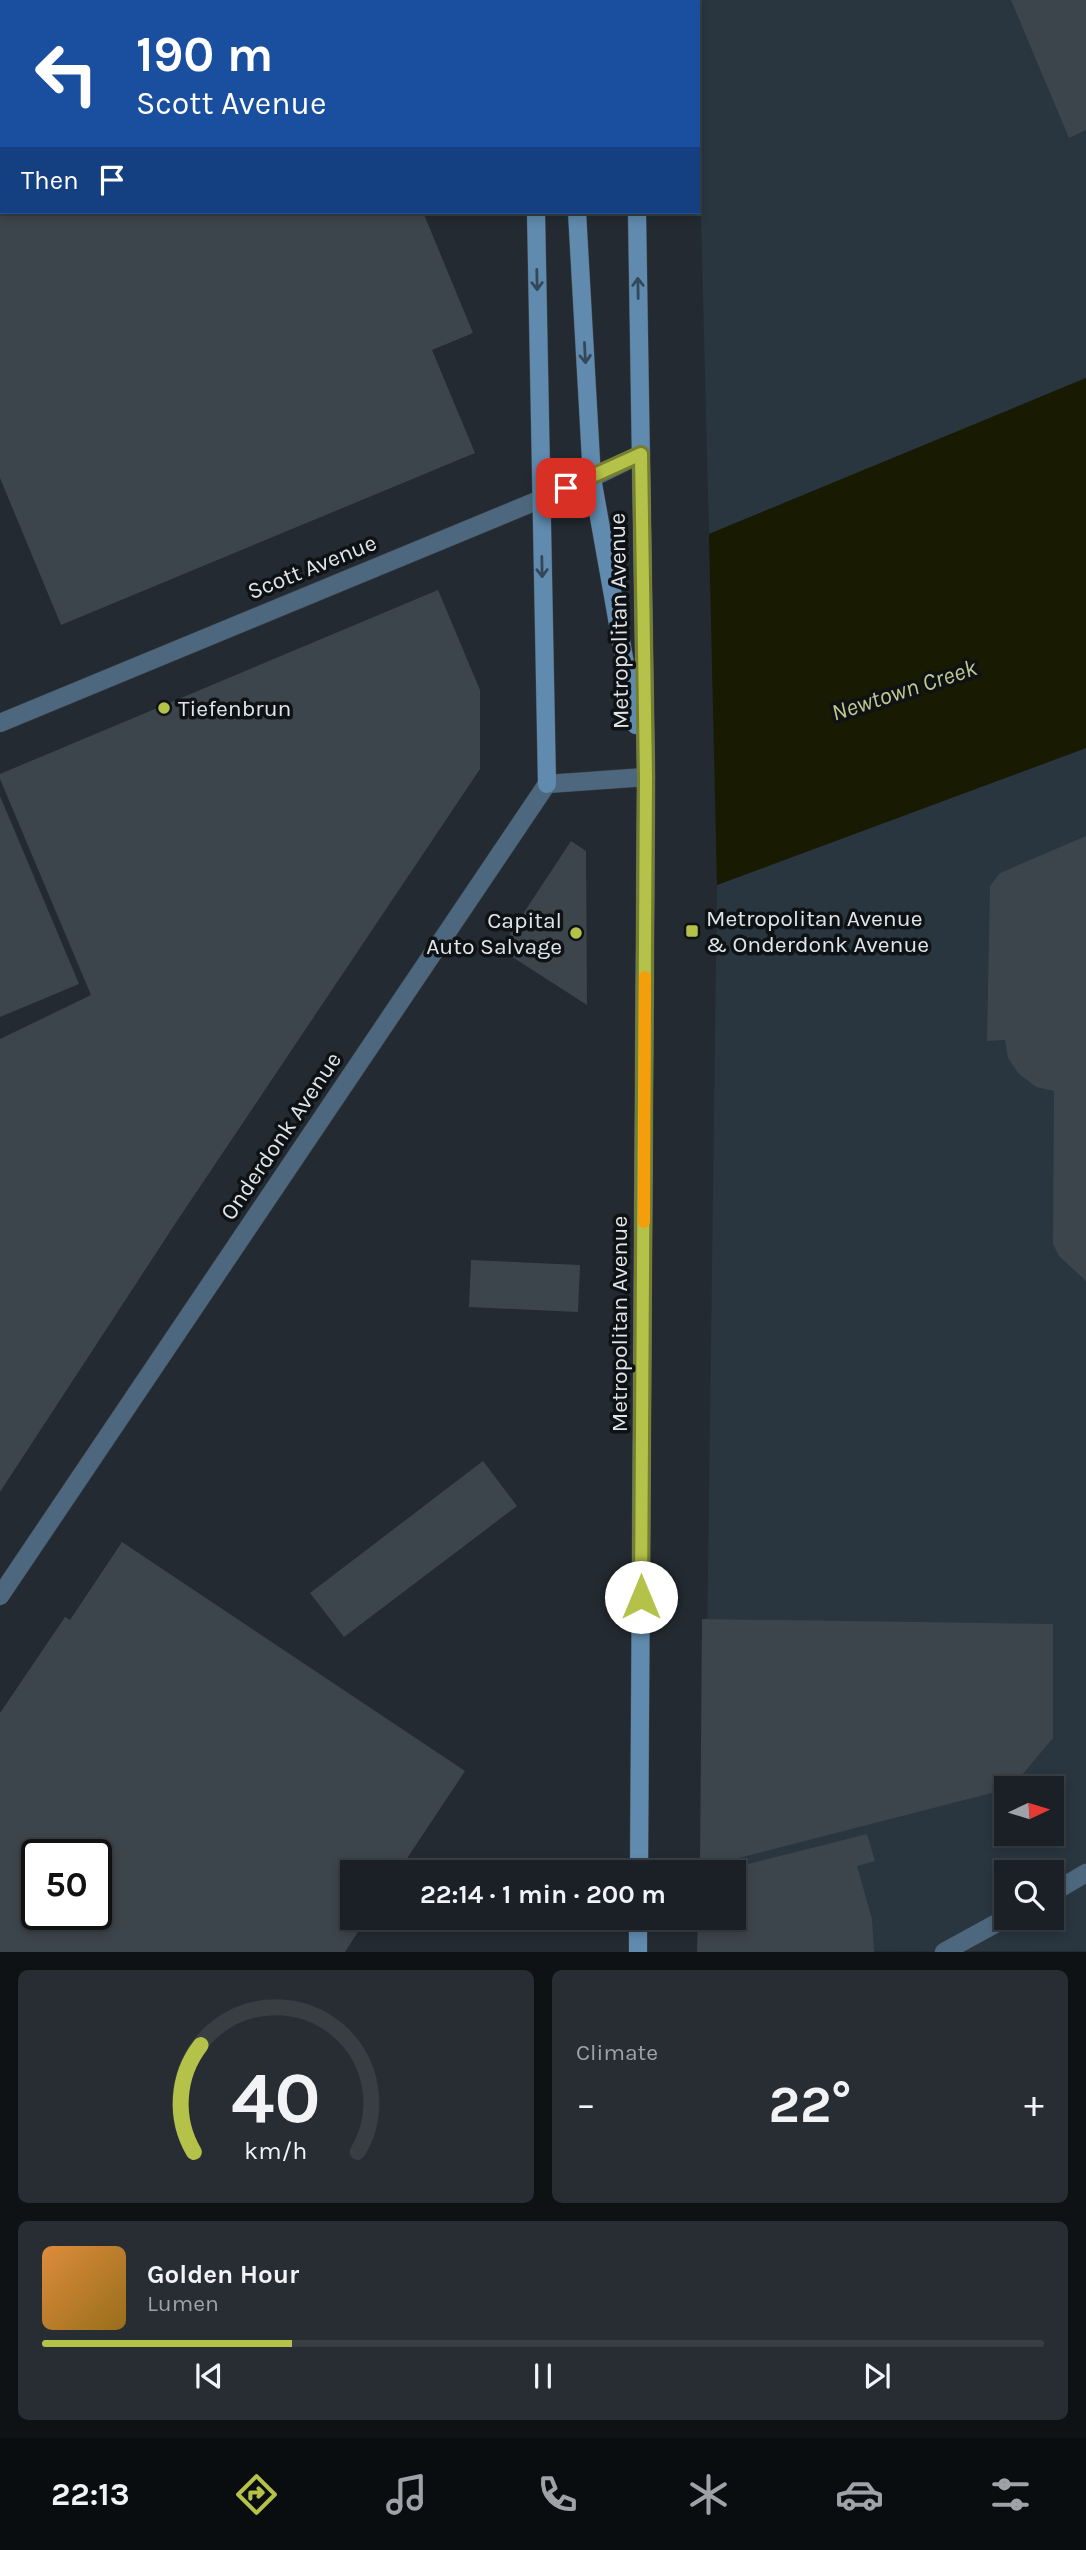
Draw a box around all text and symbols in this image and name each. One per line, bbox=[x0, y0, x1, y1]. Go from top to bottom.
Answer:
text: 190 m bbox=[136, 26, 273, 83]
icon: left bbox=[21, 28, 112, 119]
text: Scott Avenue bbox=[136, 85, 326, 122]
icon: arrive bbox=[93, 161, 131, 199]
text: Then bbox=[21, 165, 79, 196]
one-way arrow bbox=[530, 268, 544, 291]
one-way arrow bbox=[631, 277, 645, 300]
one-way arrow bbox=[579, 341, 592, 364]
pin bbox=[536, 458, 596, 518]
icon: arrive bbox=[547, 469, 585, 507]
street label: Metropolitan Avenue bbox=[604, 513, 634, 729]
street label: Scott Avenue bbox=[244, 529, 380, 605]
one-way arrow bbox=[535, 555, 549, 578]
water label: Newtown Creek bbox=[828, 653, 981, 727]
place label: Tiefenbrun bbox=[178, 695, 292, 722]
marker: Tiefenbrun bbox=[156, 700, 172, 716]
place label: Metropolitan Avenue & Onderdonk Avenue bbox=[706, 905, 929, 958]
place label: Capital Auto Salvage bbox=[426, 907, 562, 960]
marker: Metropolitan Avenue & Onderdonk Avenue bbox=[684, 923, 700, 939]
marker: Capital Auto Salvage bbox=[568, 925, 584, 941]
street label: Onderdonk Avenue bbox=[215, 1047, 347, 1225]
street label: Metropolitan Avenue bbox=[606, 1216, 633, 1432]
position arrow bbox=[604, 1560, 678, 1634]
north arrow bbox=[994, 1776, 1064, 1846]
map controls bbox=[994, 1776, 1064, 1930]
speed limit sign: 50 bbox=[21, 1839, 112, 1930]
button: search bbox=[994, 1860, 1064, 1930]
text: 22:14 · 1 min · 200 m bbox=[420, 1879, 666, 1910]
text: Climate bbox=[576, 2039, 658, 2066]
text: 40 bbox=[231, 2056, 321, 2141]
text: 22° bbox=[768, 2074, 852, 2135]
text: − bbox=[576, 2082, 596, 2127]
text: + bbox=[1024, 2082, 1044, 2127]
text: km/h bbox=[244, 2136, 308, 2165]
text: Golden Hour bbox=[147, 2259, 299, 2290]
text: Lumen bbox=[147, 2290, 219, 2317]
icon: previous bbox=[190, 2357, 228, 2395]
icon: pause bbox=[524, 2357, 562, 2395]
icon: next bbox=[858, 2357, 896, 2395]
icon: directions bbox=[232, 2470, 281, 2519]
icon: music bbox=[382, 2470, 431, 2519]
icon: phone bbox=[533, 2470, 582, 2519]
icon: climate bbox=[684, 2470, 733, 2519]
icon: car bbox=[835, 2470, 884, 2519]
icon: filters bbox=[986, 2470, 1035, 2519]
text: 22:13 bbox=[51, 2476, 130, 2513]

